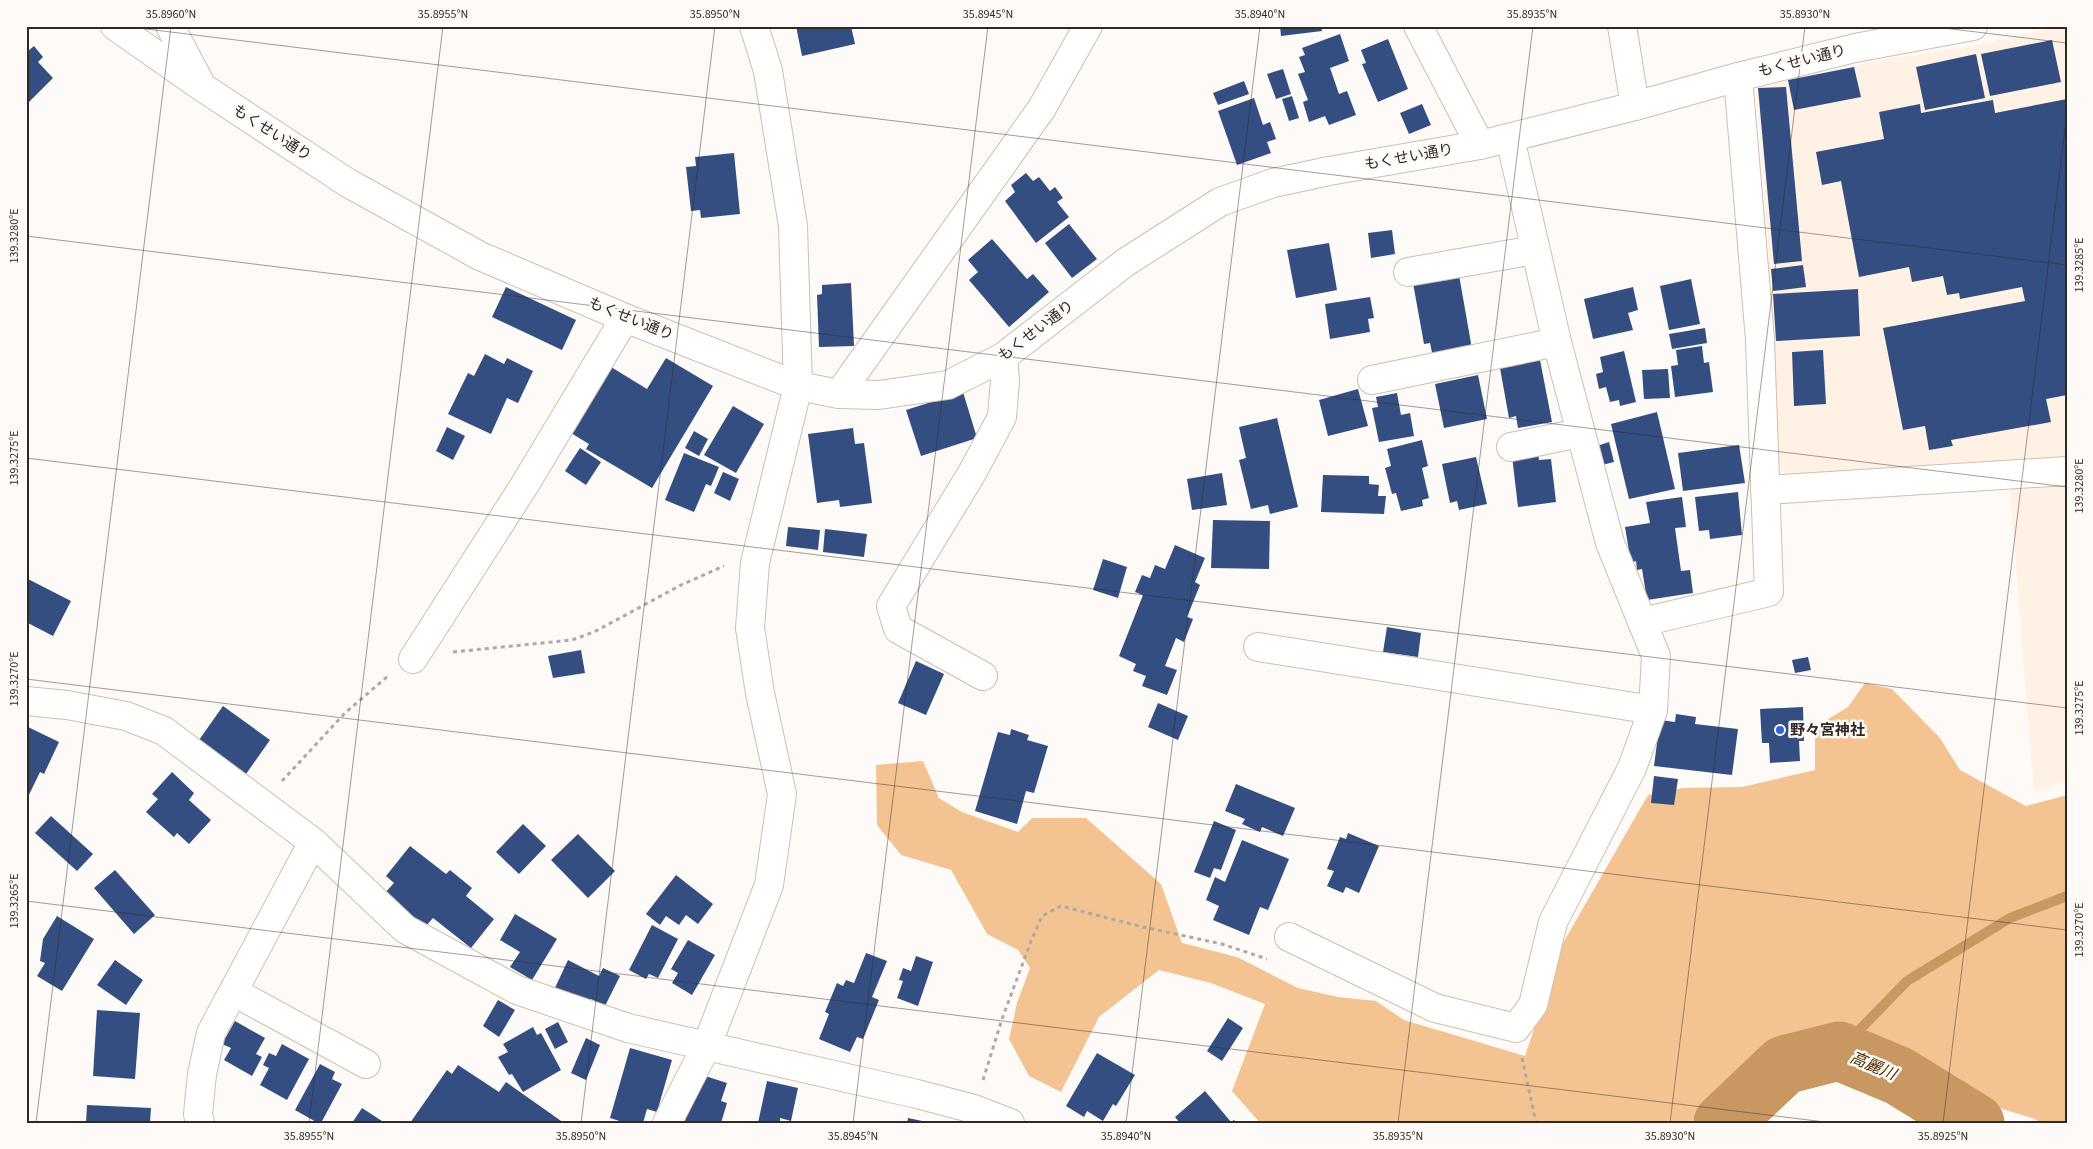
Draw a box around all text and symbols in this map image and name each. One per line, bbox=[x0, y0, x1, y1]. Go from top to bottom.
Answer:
text: 35.8960°N bbox=[146, 6, 196, 23]
text: 35.8955°N bbox=[418, 6, 468, 23]
text: 35.8950°N bbox=[690, 6, 740, 23]
text: 35.8945°N bbox=[963, 6, 1013, 23]
text: 35.8940°N bbox=[1235, 6, 1285, 23]
text: 35.8935°N bbox=[1507, 6, 1557, 23]
text: 35.8930°N bbox=[1780, 6, 1830, 23]
street label: もくせい通り bbox=[1756, 40, 1848, 82]
street label: もくせい通り bbox=[229, 100, 315, 166]
street label: もくせい通り bbox=[1363, 139, 1455, 175]
text: 139.3280°E bbox=[6, 208, 23, 264]
text: 139.3285°E bbox=[2071, 237, 2088, 293]
street label: もくせい通り bbox=[585, 292, 677, 346]
street label: もくせい通り bbox=[994, 296, 1078, 366]
text: 139.3275°E bbox=[6, 430, 23, 486]
text: 139.3280°E bbox=[2071, 458, 2088, 514]
text: 139.3270°E bbox=[6, 651, 23, 707]
text: 139.3275°E bbox=[2071, 680, 2088, 736]
place label: 野々宮神社 bbox=[1790, 720, 1865, 741]
marker: 野々宮神社 bbox=[1774, 724, 1786, 736]
text: 139.3265°E bbox=[6, 873, 23, 929]
text: 139.3270°E bbox=[2071, 902, 2088, 958]
water label: 高麗川 bbox=[1847, 1046, 1901, 1086]
text: 35.8955°N bbox=[284, 1128, 334, 1145]
text: 35.8950°N bbox=[556, 1128, 606, 1145]
text: 35.8945°N bbox=[828, 1128, 878, 1145]
text: 35.8940°N bbox=[1101, 1128, 1151, 1145]
text: 35.8935°N bbox=[1373, 1128, 1423, 1145]
text: 35.8930°N bbox=[1645, 1128, 1695, 1145]
text: 35.8925°N bbox=[1918, 1128, 1968, 1145]

